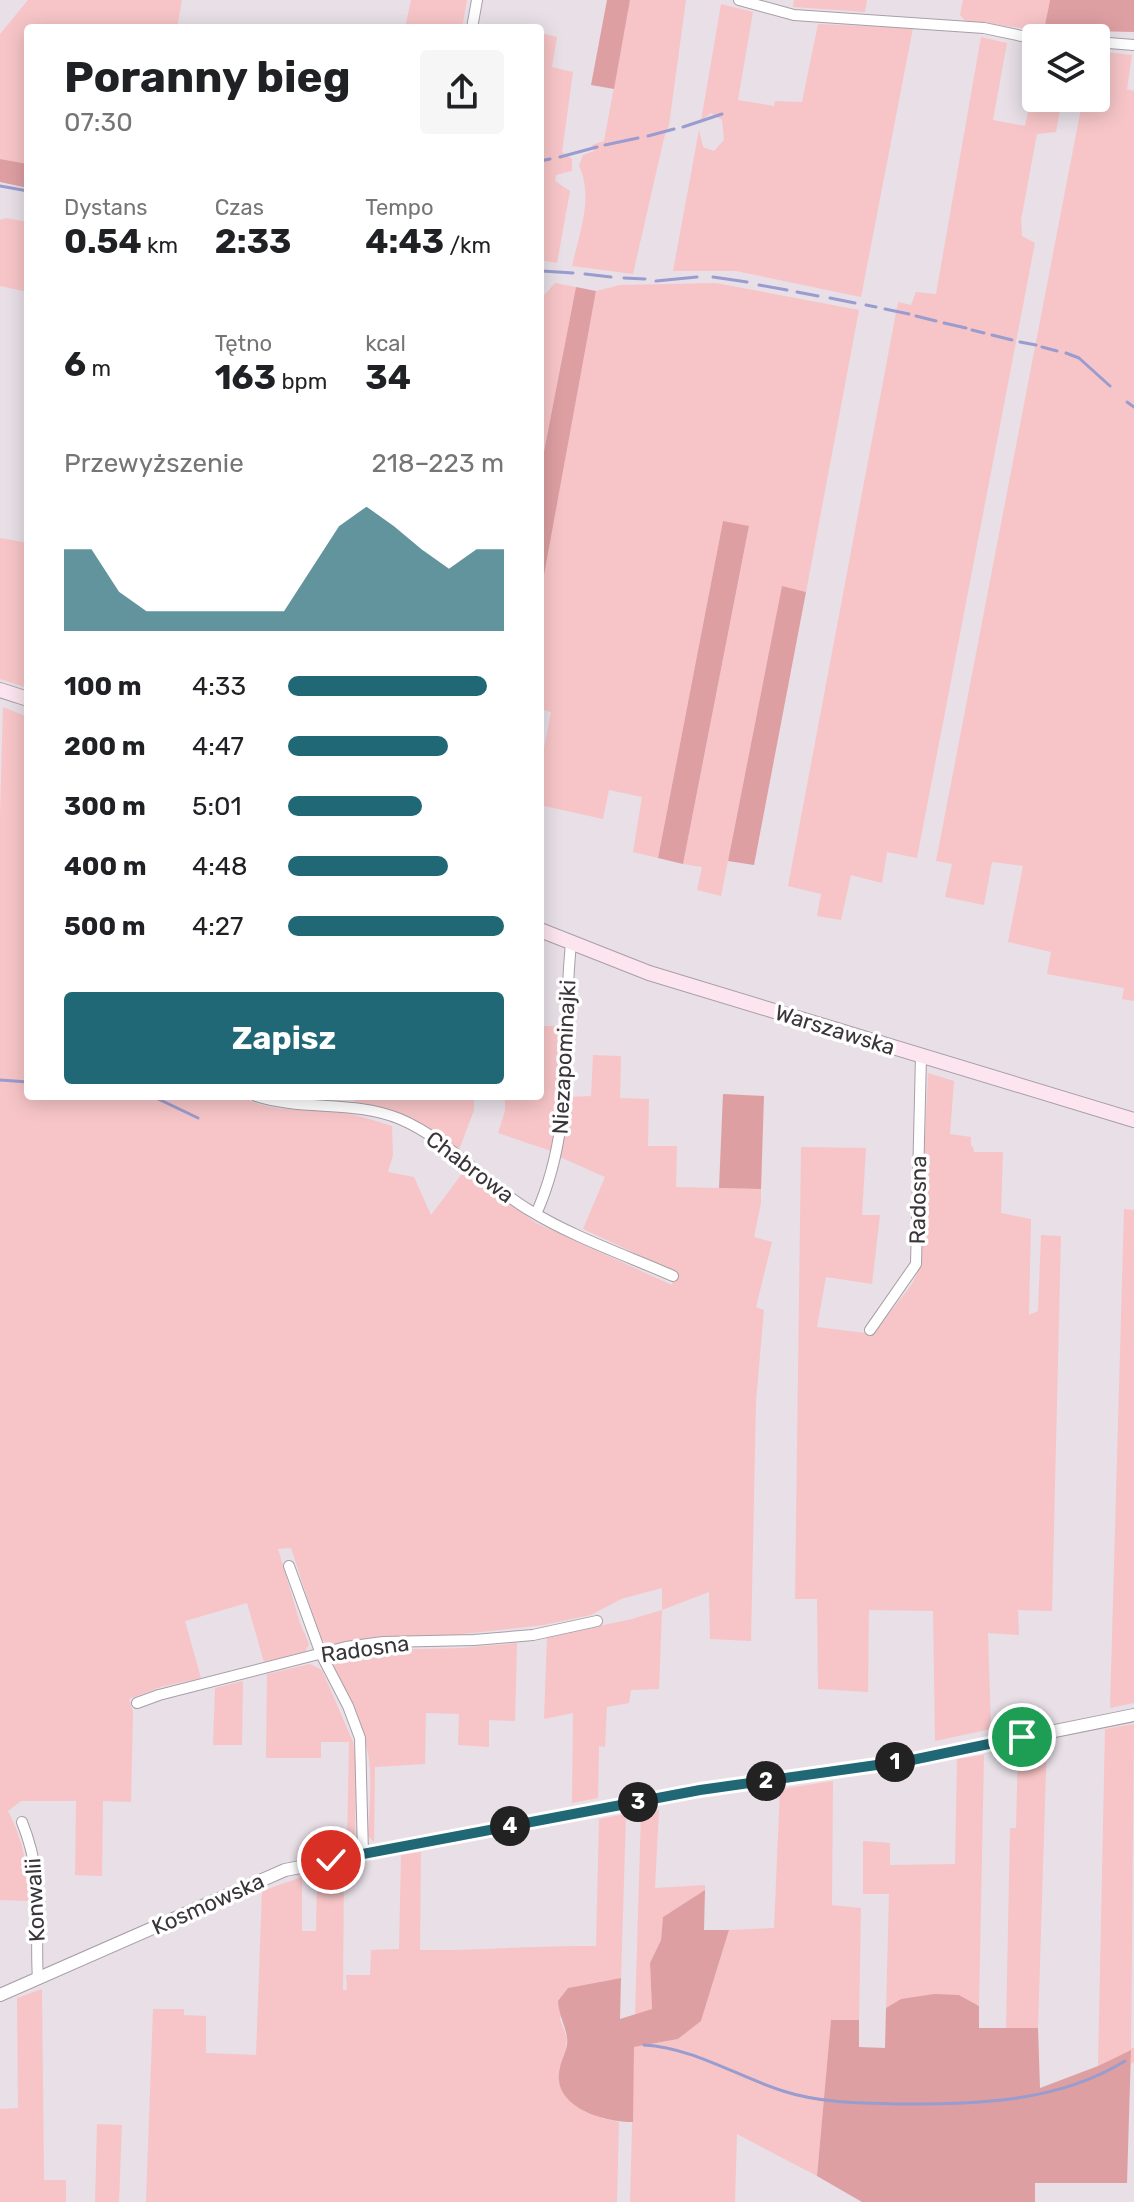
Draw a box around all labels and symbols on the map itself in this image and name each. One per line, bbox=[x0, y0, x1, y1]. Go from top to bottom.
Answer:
street label: Niezapominajki bbox=[546, 979, 582, 1135]
street label: Warszawska bbox=[772, 999, 898, 1061]
street label: Chabrowa bbox=[421, 1125, 519, 1209]
street label: Radosna bbox=[904, 1155, 932, 1245]
street label: Radosna bbox=[319, 1629, 411, 1669]
pin bbox=[988, 1703, 1056, 1771]
pin: 1 bbox=[875, 1742, 915, 1782]
pin: 2 bbox=[746, 1761, 786, 1801]
pin: 3 bbox=[618, 1782, 658, 1822]
pin: 4 bbox=[490, 1806, 530, 1846]
pin bbox=[297, 1826, 365, 1894]
street label: Konwalii bbox=[19, 1857, 51, 1943]
street label: Kosmowska bbox=[148, 1867, 268, 1941]

